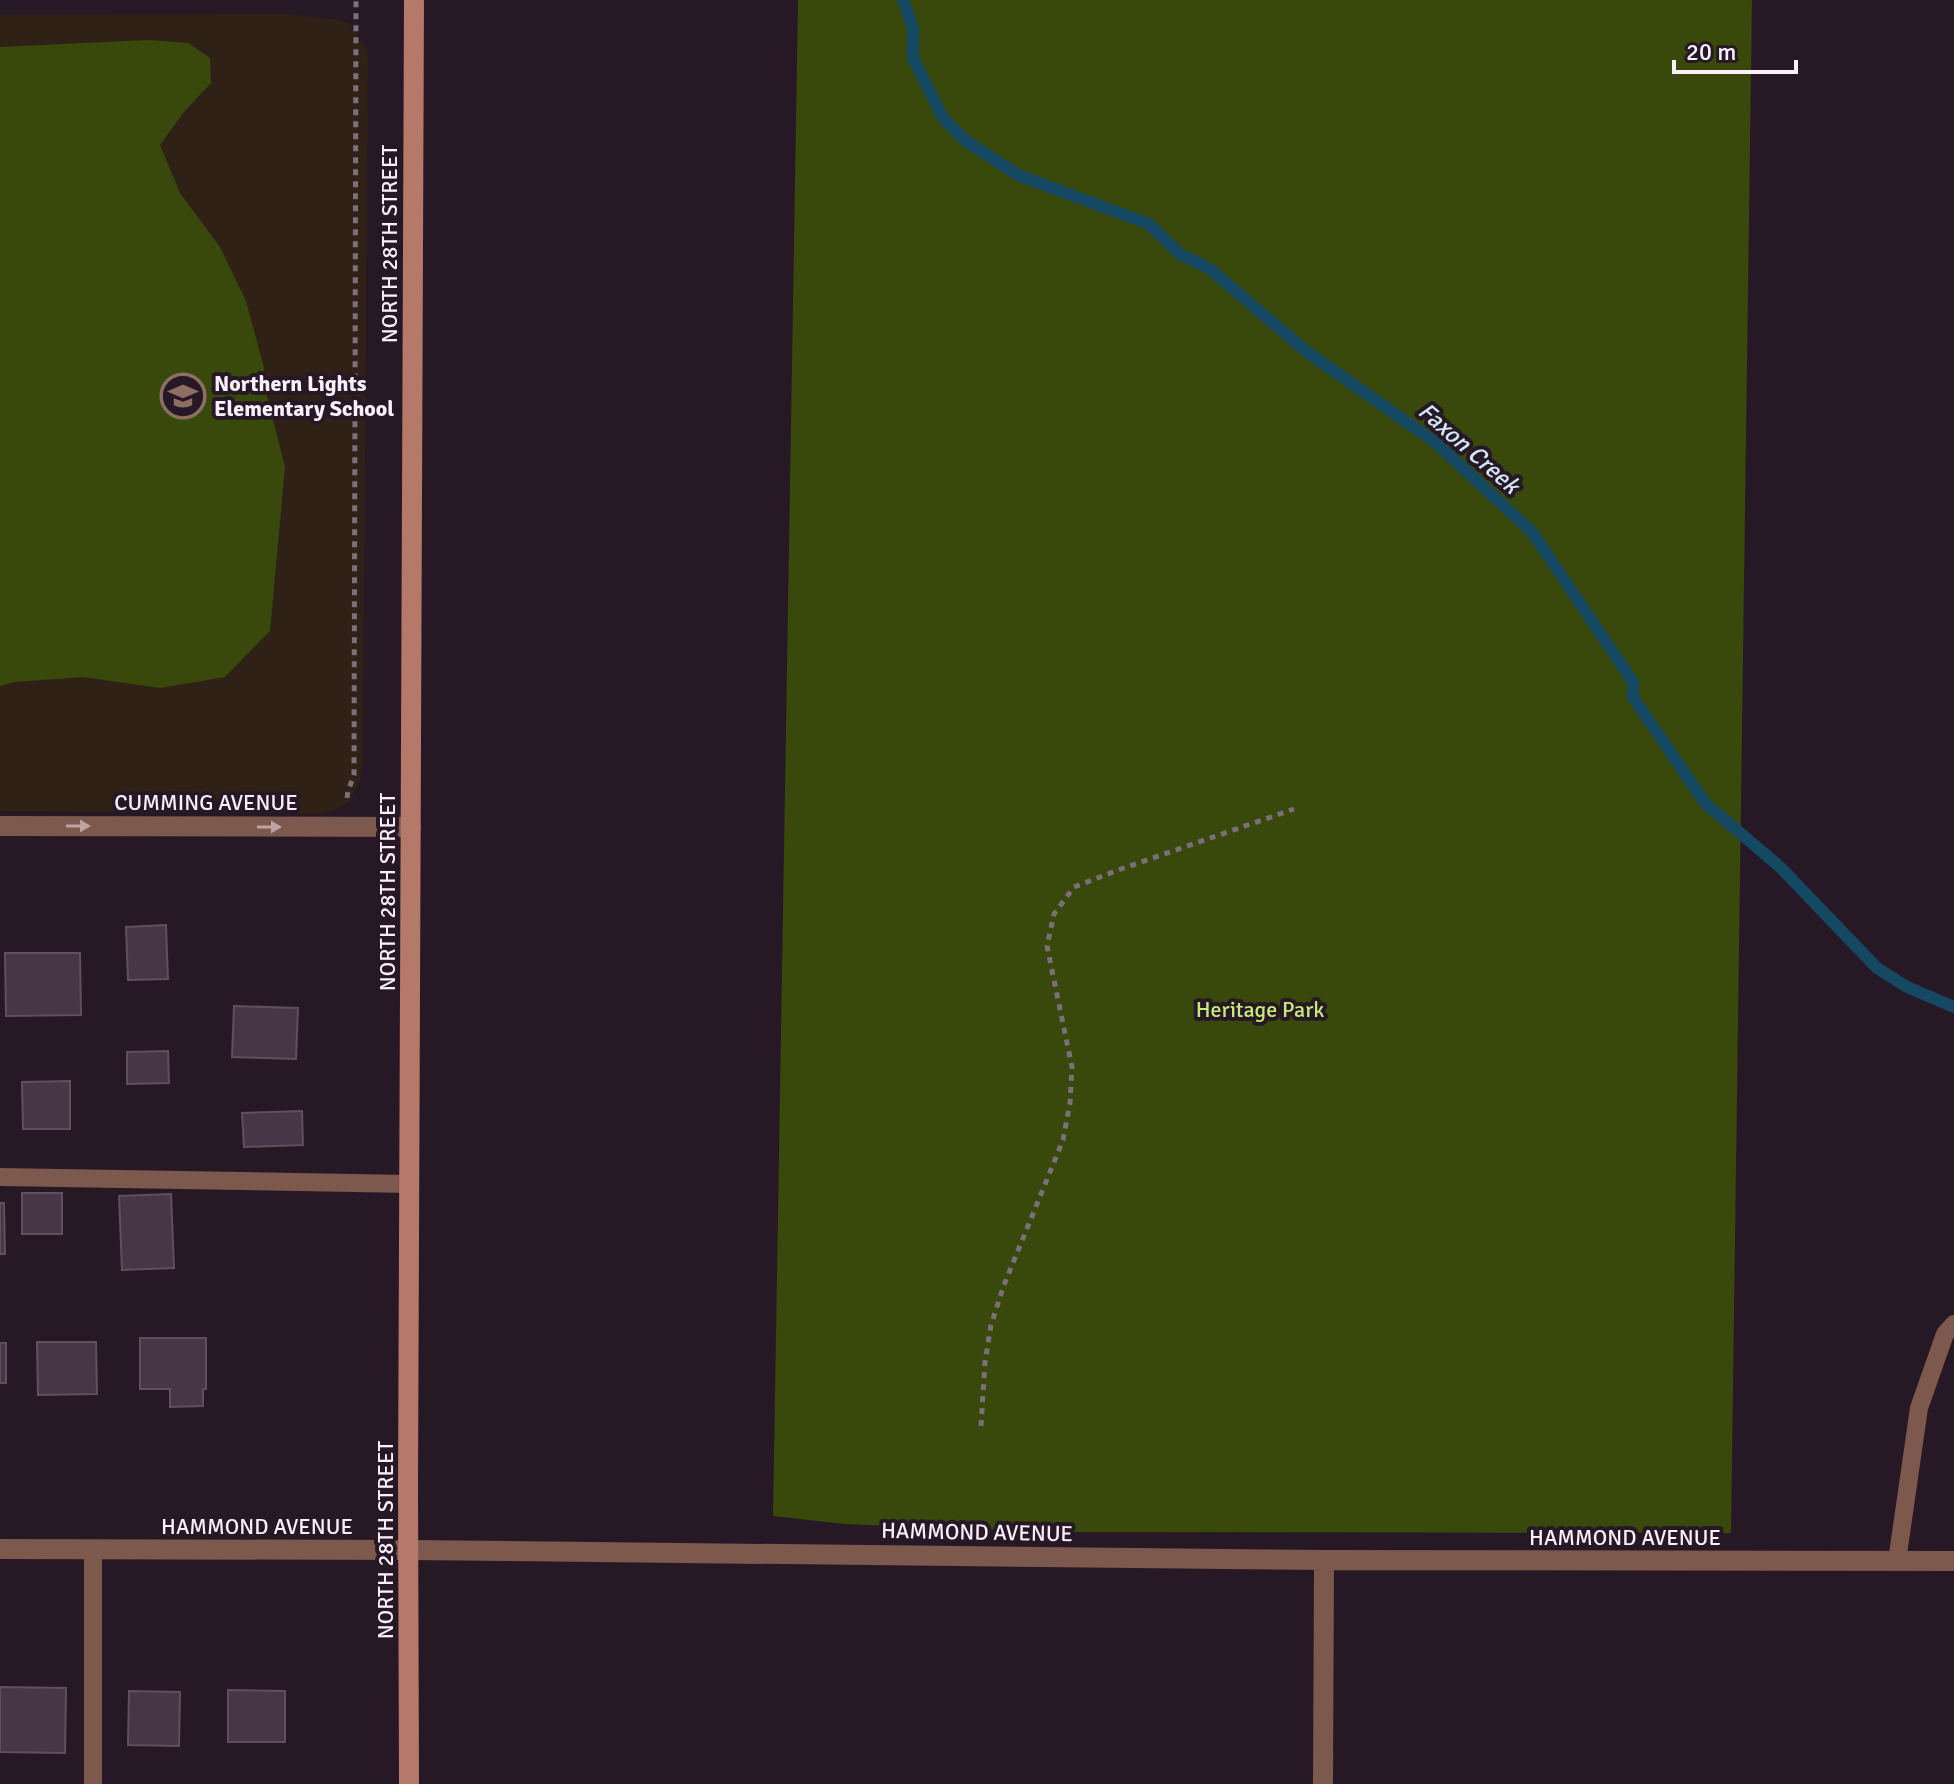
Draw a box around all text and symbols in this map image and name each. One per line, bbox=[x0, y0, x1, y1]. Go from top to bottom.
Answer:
scale bar bbox=[1674, 24, 1796, 74]
text: 20 m bbox=[1686, 37, 1736, 67]
street label: NORTH 28TH STREET bbox=[376, 145, 403, 343]
place label: Northern Lights Elementary School bbox=[214, 370, 394, 422]
school or university icon: Northern Lights Elementary School bbox=[159, 372, 207, 420]
water label: Faxon Creek bbox=[1412, 396, 1527, 501]
street label: CUMMING AVENUE bbox=[114, 789, 298, 816]
street label: NORTH 28TH STREET bbox=[374, 793, 401, 991]
one-way arrow bbox=[66, 820, 91, 832]
one-way arrow bbox=[257, 821, 282, 833]
park label: Heritage Park bbox=[1196, 996, 1324, 1023]
street label: NORTH 28TH STREET bbox=[372, 1441, 399, 1639]
street label: HAMMOND AVENUE bbox=[161, 1513, 353, 1540]
street label: HAMMOND AVENUE bbox=[881, 1517, 1073, 1547]
street label: HAMMOND AVENUE bbox=[1529, 1524, 1721, 1551]

